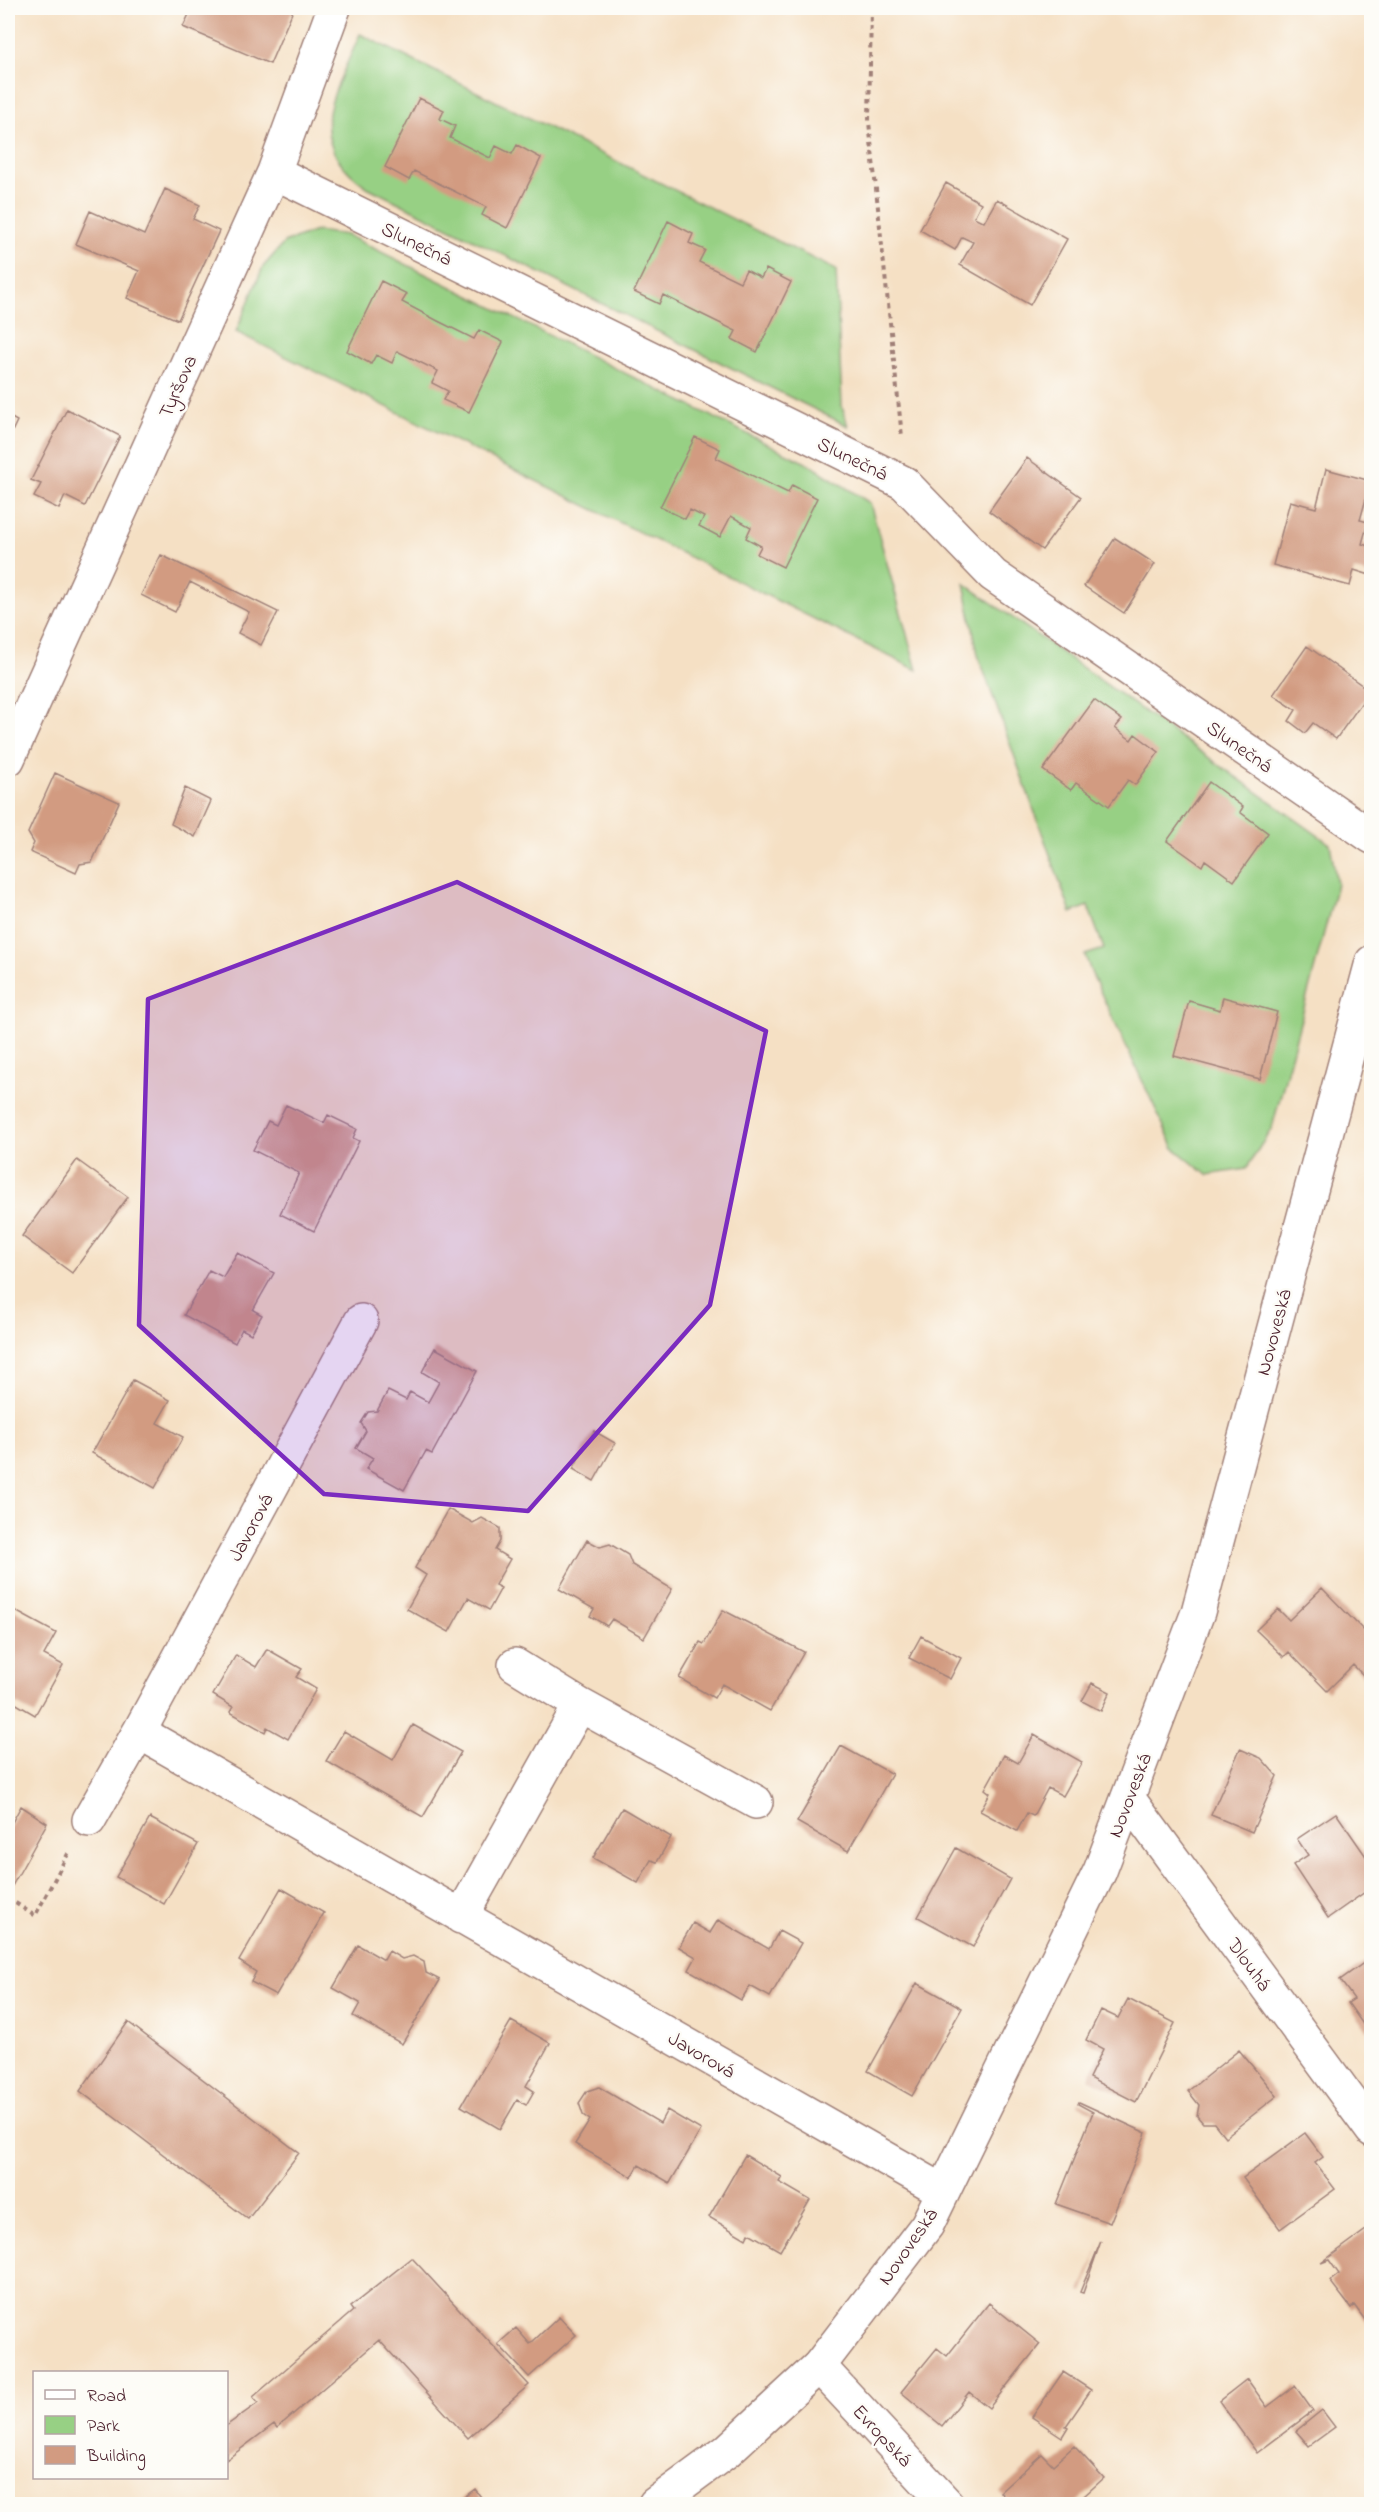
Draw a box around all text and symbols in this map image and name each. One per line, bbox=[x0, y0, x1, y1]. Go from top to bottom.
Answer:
street label: Slunečná bbox=[376, 216, 456, 275]
street label: Tyršova bbox=[153, 351, 206, 423]
street label: Slunečná bbox=[812, 431, 892, 490]
street label: Slunečná bbox=[1199, 715, 1278, 782]
street label: Novoveská bbox=[1250, 1286, 1301, 1379]
street label: Javorová bbox=[222, 1489, 282, 1567]
street label: Novoveská bbox=[1102, 1749, 1161, 1842]
street label: Dlouhá bbox=[1218, 1932, 1277, 1998]
street label: Javorová bbox=[662, 2025, 740, 2087]
street label: Novoveská bbox=[872, 2203, 946, 2292]
legend bbox=[33, 2371, 228, 2479]
text: Road bbox=[87, 2384, 126, 2410]
street label: Evropská bbox=[845, 2399, 918, 2475]
text: Park bbox=[87, 2414, 120, 2440]
text: Building bbox=[86, 2444, 146, 2471]

